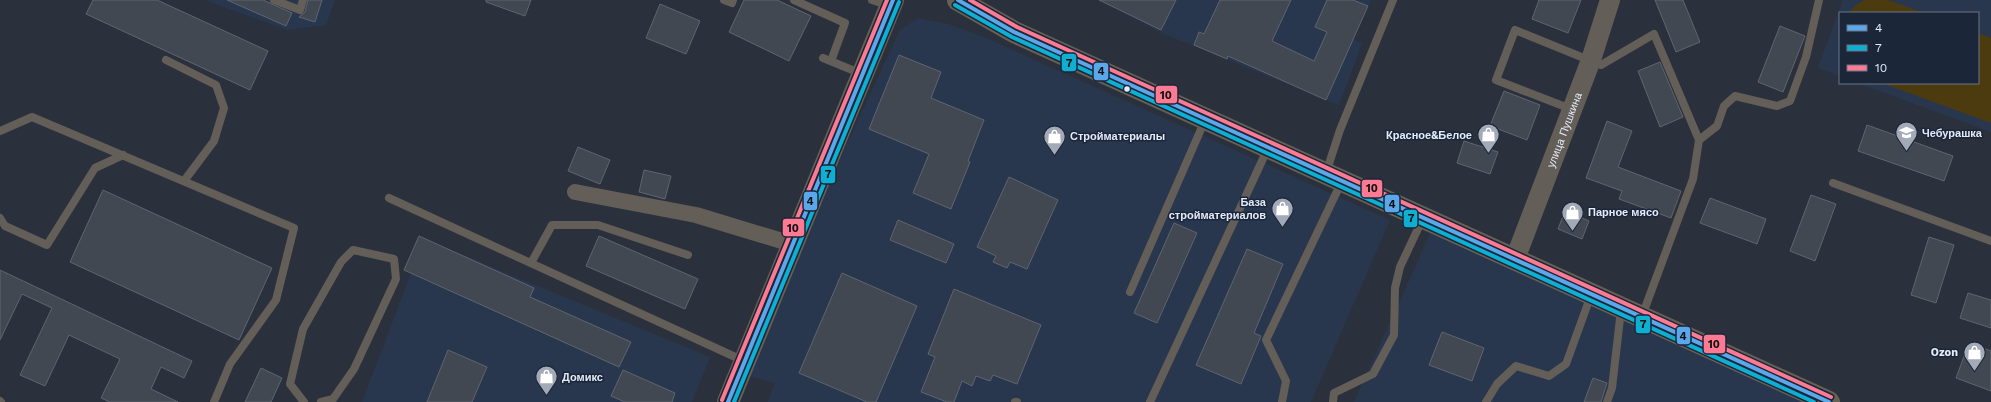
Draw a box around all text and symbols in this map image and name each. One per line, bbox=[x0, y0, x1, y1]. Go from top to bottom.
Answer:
legend bbox=[1839, 12, 1979, 84]
text: 4 bbox=[1875, 21, 1882, 35]
text: 7 bbox=[1875, 41, 1882, 55]
line badge: 7 bbox=[1061, 53, 1077, 72]
text: 7 bbox=[1066, 57, 1073, 70]
text: 10 bbox=[1875, 61, 1887, 75]
line badge: 4 bbox=[1093, 62, 1109, 81]
text: 4 bbox=[1097, 65, 1105, 78]
unlabelled marker bbox=[1122, 84, 1132, 94]
line badge: 10 bbox=[1155, 85, 1178, 104]
text: 10 bbox=[1160, 89, 1172, 102]
street label: улица Пушкина bbox=[1544, 90, 1585, 170]
school or university icon: Чебурашка bbox=[1893, 120, 1919, 153]
shop icon: Красное&Белое bbox=[1475, 122, 1501, 155]
shop icon: Стройматериалы bbox=[1042, 123, 1068, 156]
place label: Чебурашка bbox=[1922, 127, 1983, 140]
place label: Красное&Белое bbox=[1386, 129, 1472, 142]
place label: Стройматериалы bbox=[1070, 130, 1165, 143]
line badge: 7 bbox=[820, 165, 836, 184]
text: 7 bbox=[825, 168, 832, 181]
line badge: 10 bbox=[1361, 179, 1383, 198]
text: 10 bbox=[1366, 182, 1378, 195]
line badge: 4 bbox=[803, 191, 818, 211]
line badge: 4 bbox=[1384, 194, 1400, 213]
text: 4 bbox=[806, 195, 814, 208]
shop icon: База стройматериалов bbox=[1269, 195, 1295, 228]
place label: База стройматериалов bbox=[1169, 196, 1267, 222]
text: 4 bbox=[1388, 198, 1396, 211]
shop icon: Парное мясо bbox=[1559, 199, 1585, 232]
place label: Парное мясо bbox=[1588, 206, 1659, 219]
line badge: 7 bbox=[1403, 209, 1418, 228]
text: 7 bbox=[1408, 212, 1415, 225]
line badge: 10 bbox=[782, 218, 805, 237]
text: 10 bbox=[787, 222, 799, 235]
line badge: 7 bbox=[1635, 315, 1651, 334]
text: 7 bbox=[1640, 318, 1647, 331]
line badge: 4 bbox=[1676, 326, 1691, 345]
text: 4 bbox=[1679, 330, 1687, 343]
line badge: 10 bbox=[1703, 334, 1726, 354]
text: 10 bbox=[1708, 338, 1720, 351]
shop icon: Ozon bbox=[1961, 339, 1987, 372]
place label: Ozon bbox=[1931, 346, 1958, 359]
shop icon: Домикс bbox=[533, 364, 559, 397]
place label: Домикс bbox=[562, 371, 603, 384]

